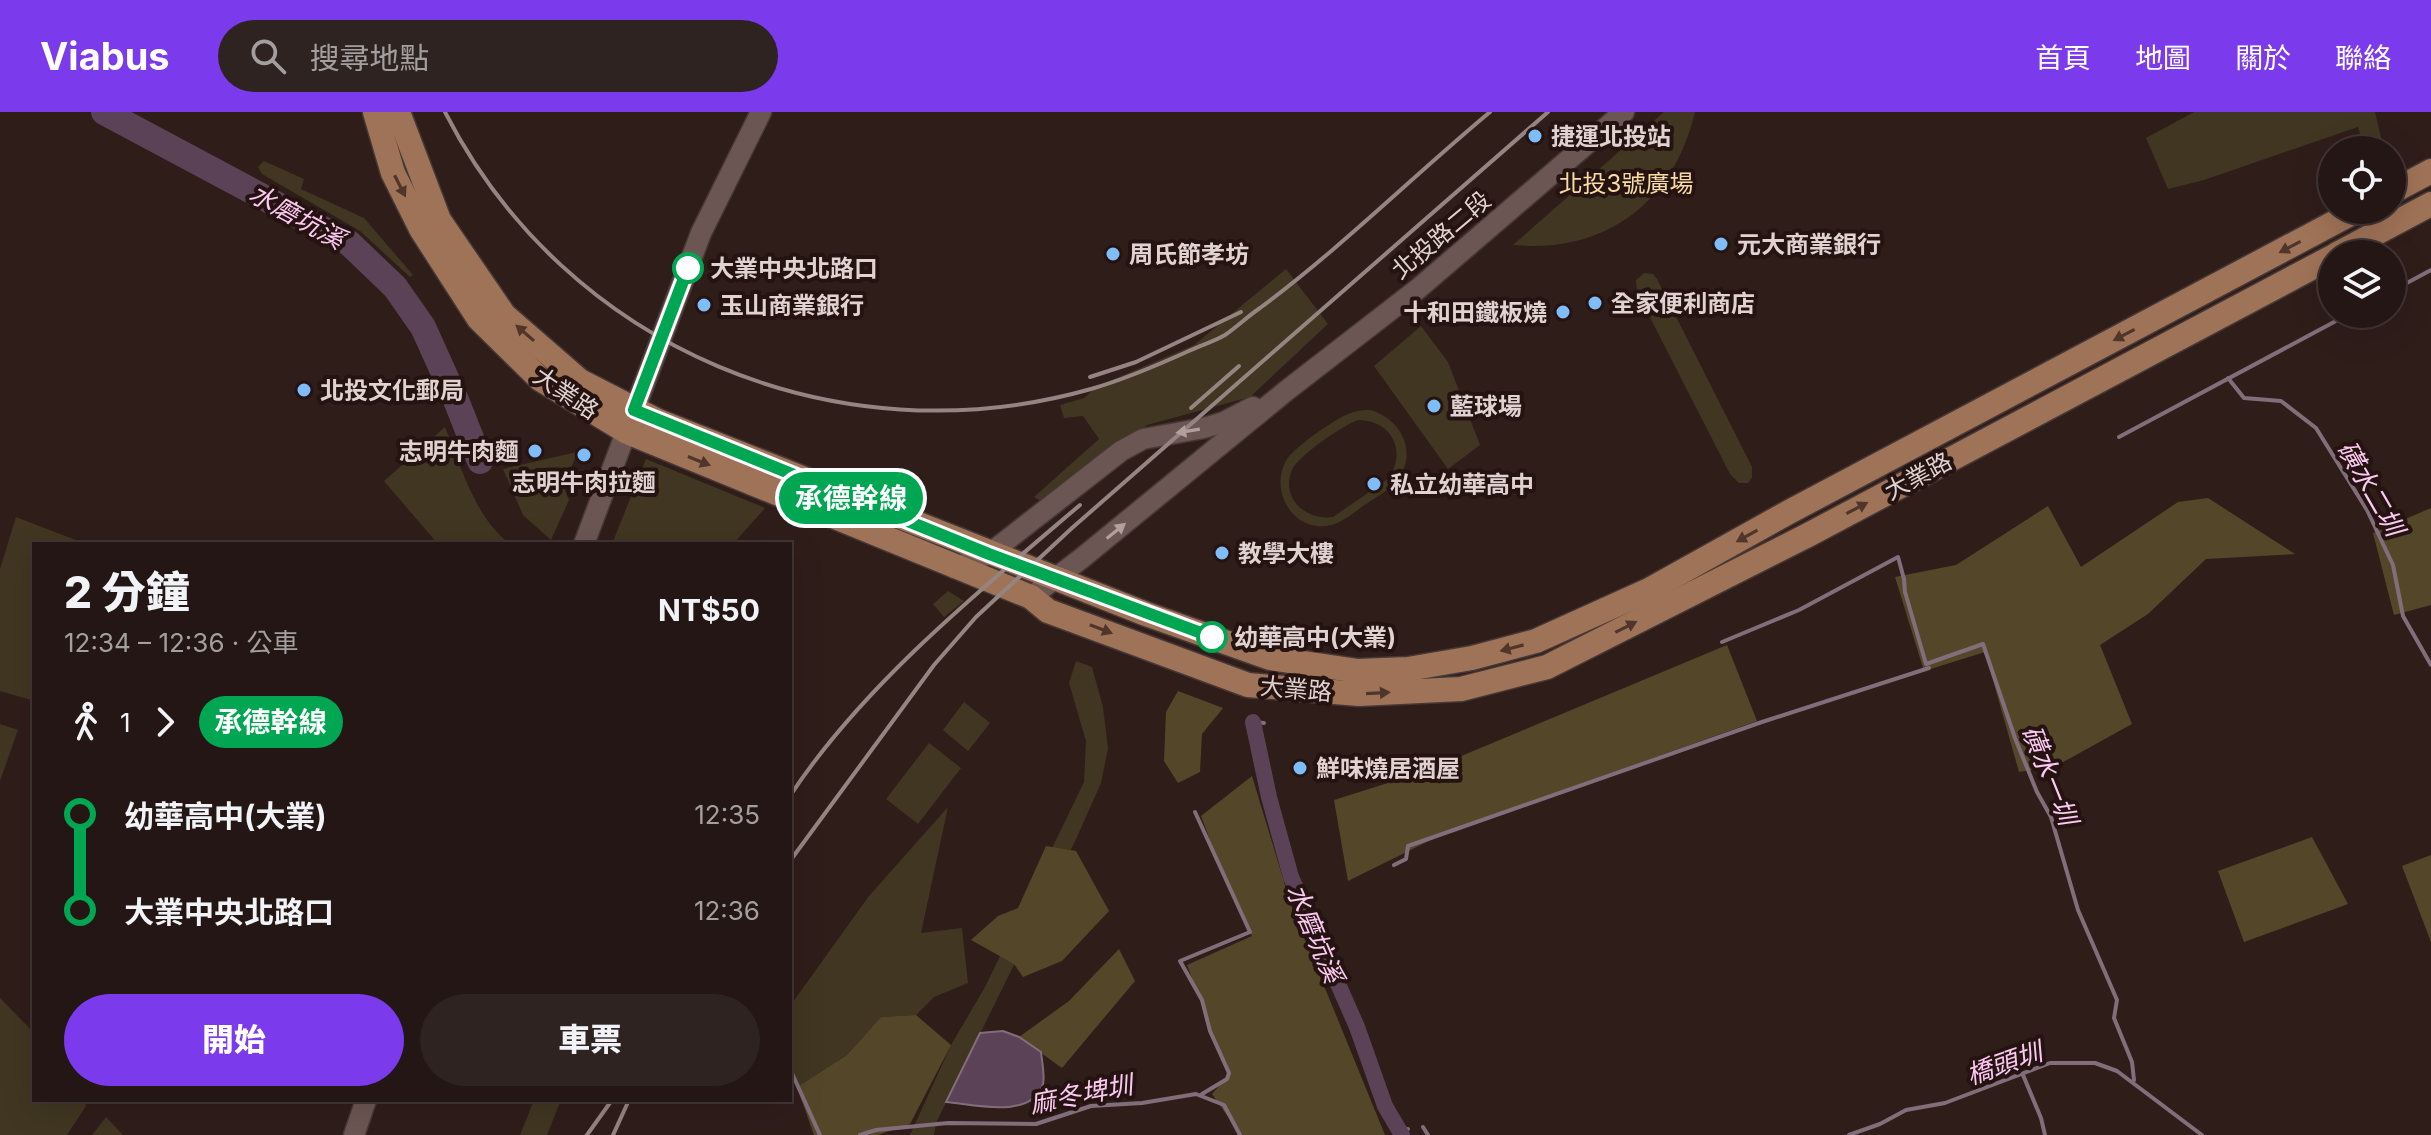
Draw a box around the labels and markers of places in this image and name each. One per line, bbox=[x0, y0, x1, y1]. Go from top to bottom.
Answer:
place label: 捷運北投站 bbox=[1551, 122, 1671, 151]
marker: 捷運北投站 bbox=[1526, 127, 1544, 145]
place label: 元大商業銀行 bbox=[1737, 230, 1881, 259]
marker: 元大商業銀行 bbox=[1712, 235, 1730, 253]
place label: 周氏節孝坊 bbox=[1129, 240, 1249, 269]
marker: 周氏節孝坊 bbox=[1104, 245, 1122, 263]
marker: 大業中央北路口 bbox=[673, 253, 703, 283]
place label: 大業中央北路口 bbox=[710, 254, 878, 283]
place label: 全家便利商店 bbox=[1611, 289, 1755, 318]
place label: 玉山商業銀行 bbox=[720, 291, 864, 320]
marker: 全家便利商店 bbox=[1586, 294, 1604, 312]
marker: 玉山商業銀行 bbox=[695, 296, 713, 314]
place label: 十和田鐵板燒 bbox=[1403, 298, 1547, 327]
marker: 十和田鐵板燒 bbox=[1554, 303, 1572, 321]
place label: 北投文化郵局 bbox=[320, 376, 464, 405]
marker: 北投文化郵局 bbox=[295, 381, 313, 399]
place label: 藍球場 bbox=[1450, 392, 1522, 421]
marker: 藍球場 bbox=[1425, 397, 1443, 415]
place label: 志明牛肉麵 bbox=[399, 437, 519, 466]
marker: 志明牛肉麵 bbox=[526, 442, 544, 460]
marker: 志明牛肉拉麵 bbox=[575, 446, 593, 464]
place label: 志明牛肉拉麵 bbox=[512, 468, 656, 497]
place label: 私立幼華高中 bbox=[1390, 470, 1534, 499]
marker: 私立幼華高中 bbox=[1365, 475, 1383, 493]
place label: 教學大樓 bbox=[1238, 539, 1334, 568]
marker: 教學大樓 bbox=[1213, 544, 1231, 562]
marker: 幼華高中(大業) bbox=[1197, 622, 1227, 652]
place label: 幼華高中(大業) bbox=[1234, 623, 1396, 652]
place label: 鮮味燒居酒屋 bbox=[1316, 754, 1460, 783]
marker: 鮮味燒居酒屋 bbox=[1291, 759, 1309, 777]

